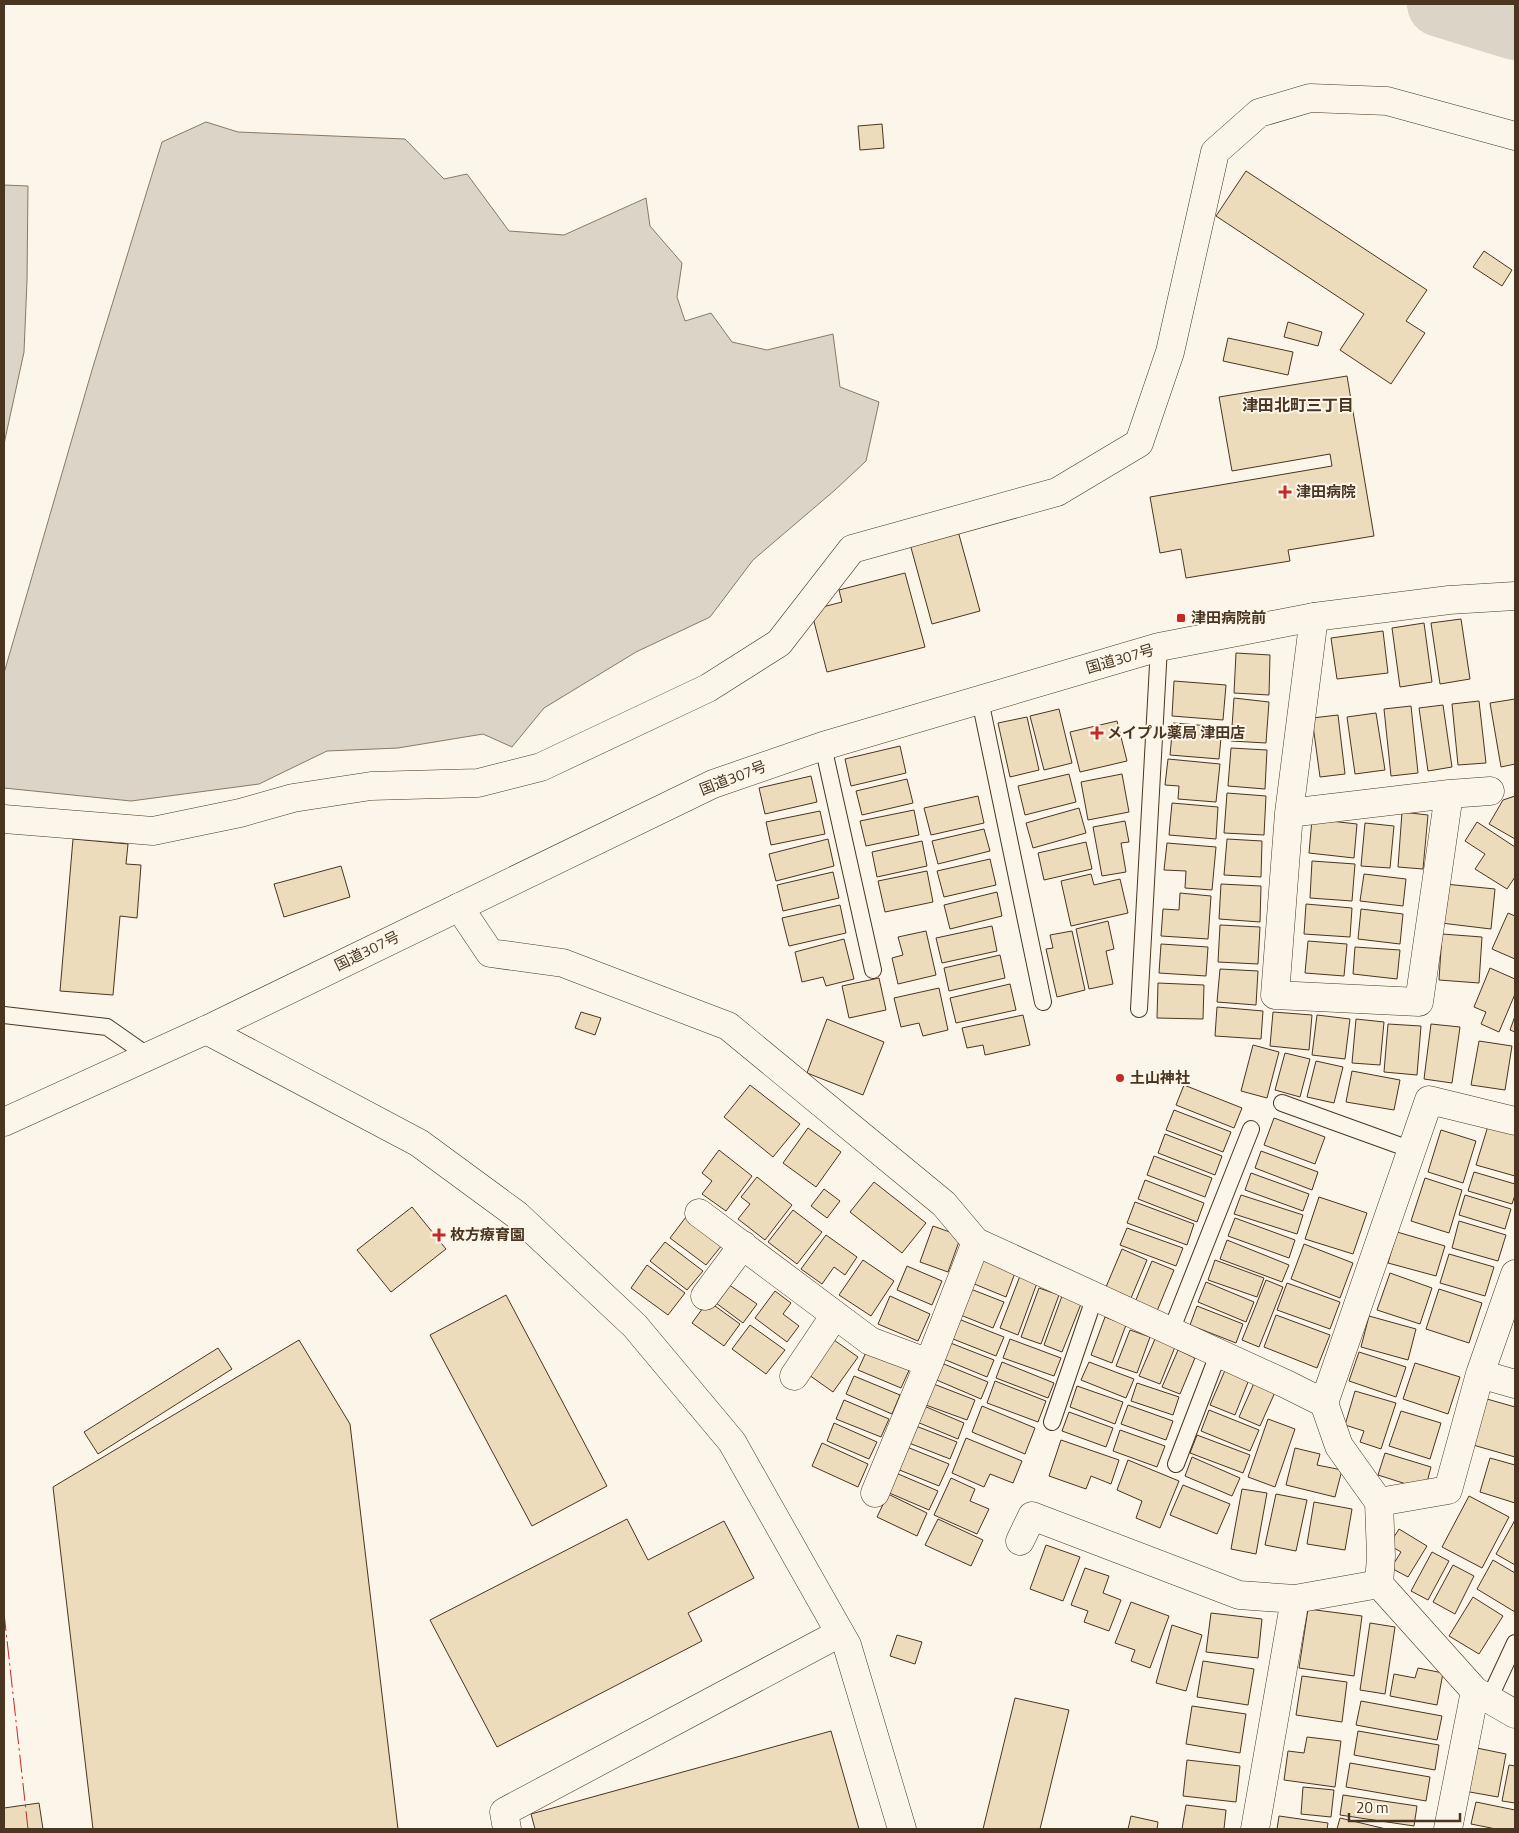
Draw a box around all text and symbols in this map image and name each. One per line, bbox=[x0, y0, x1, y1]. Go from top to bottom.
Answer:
district label: 津田北町三丁目 bbox=[1242, 393, 1354, 417]
place label: 津田病院 bbox=[1296, 480, 1356, 503]
marker: 津田病院 bbox=[1278, 485, 1292, 499]
place label: 津田病院前 bbox=[1191, 606, 1266, 629]
marker: 津田病院前 bbox=[1175, 612, 1187, 624]
street label: 国道307号 bbox=[1083, 638, 1157, 679]
place label: メイプル薬局 津田店 bbox=[1107, 721, 1245, 744]
marker: メイプル薬局 津田店 bbox=[1091, 727, 1103, 739]
street label: 国道307号 bbox=[696, 754, 770, 801]
street label: 国道307号 bbox=[330, 925, 403, 976]
place label: 土山神社 bbox=[1130, 1066, 1190, 1089]
marker: 土山神社 bbox=[1114, 1072, 1126, 1084]
place label: 枚方療育園 bbox=[450, 1223, 525, 1246]
marker: 枚方療育園 bbox=[432, 1228, 446, 1242]
scale bar bbox=[1349, 1790, 1460, 1822]
text: 20 m bbox=[1356, 1796, 1389, 1819]

